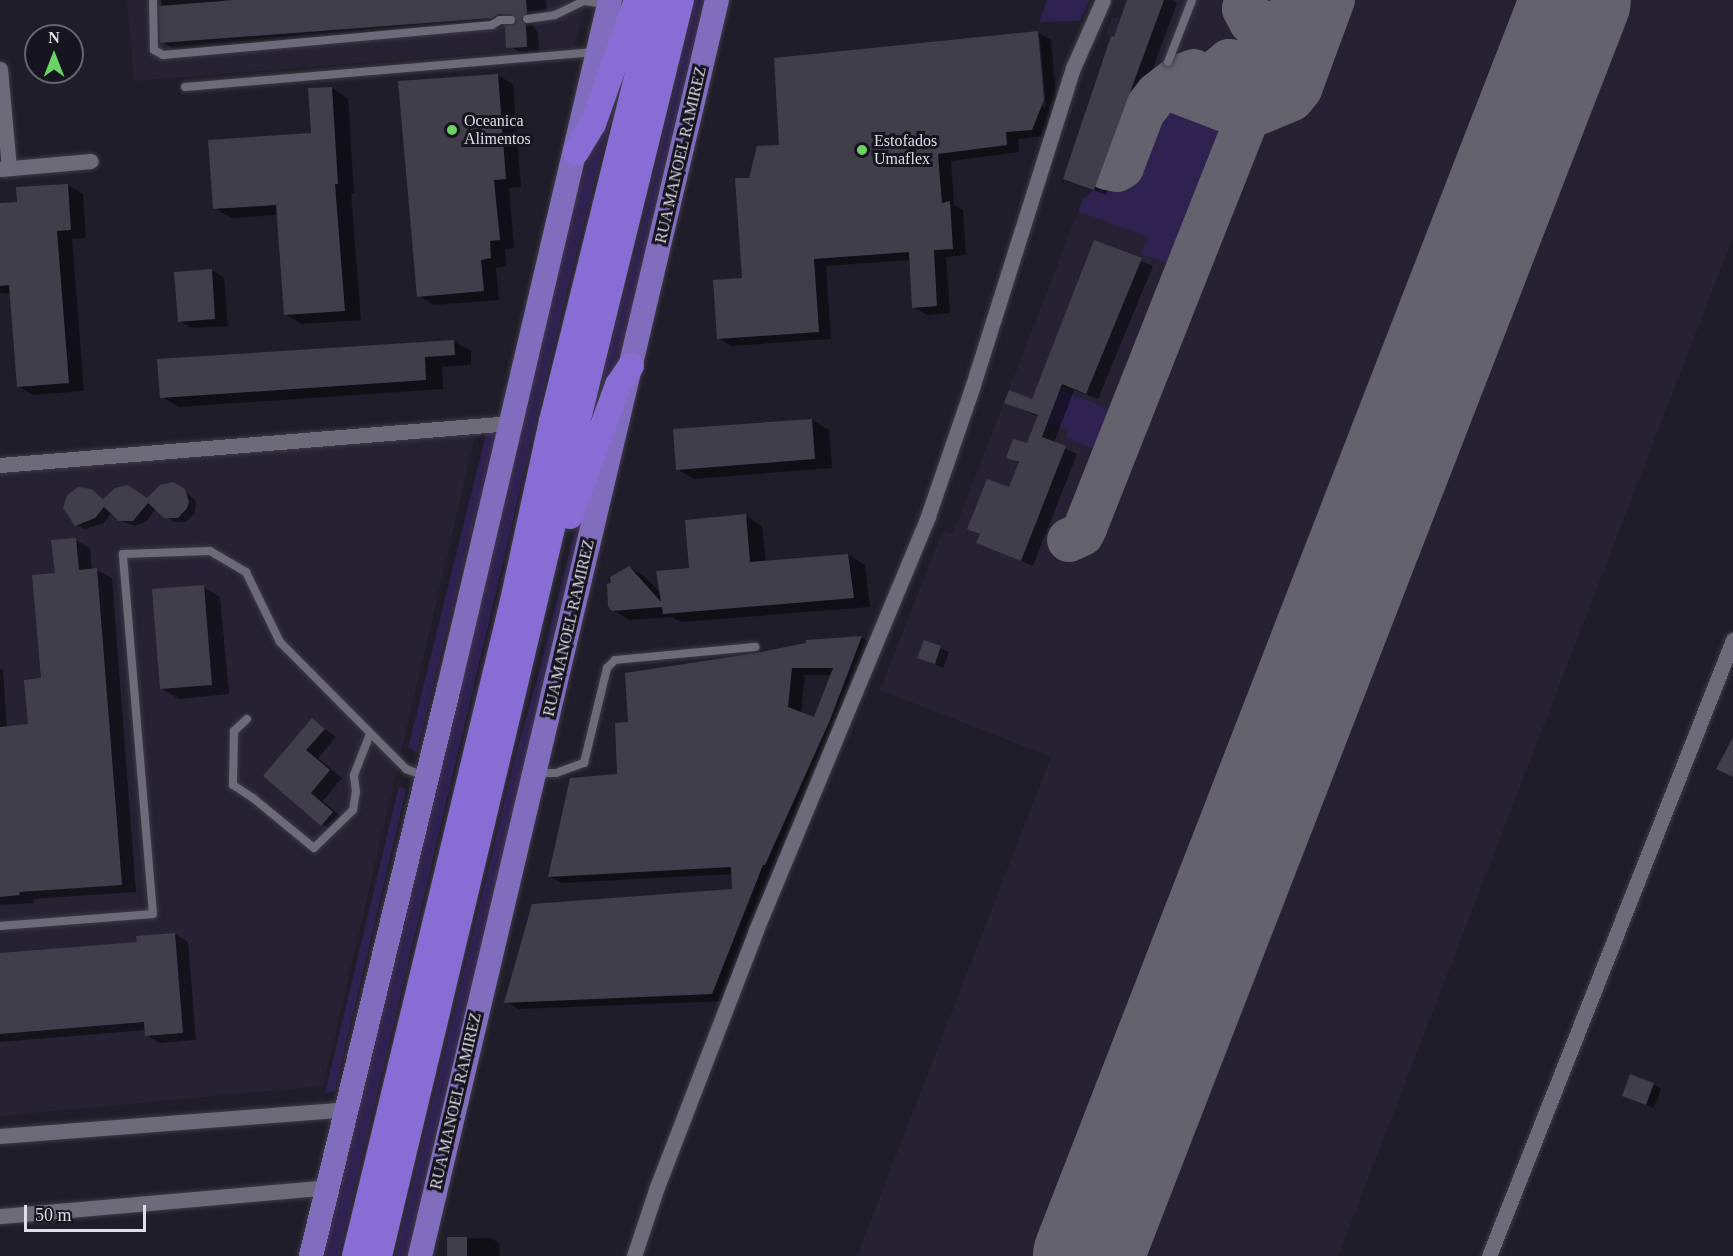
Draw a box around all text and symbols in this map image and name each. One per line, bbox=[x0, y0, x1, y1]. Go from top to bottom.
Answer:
north arrow bbox=[24, 24, 84, 84]
text: N bbox=[48, 29, 60, 46]
street label: RUA MANOEL RAMIREZ bbox=[651, 64, 711, 246]
place label: Oceanica Alimentos bbox=[464, 111, 531, 149]
marker: Oceanica Alimentos bbox=[445, 123, 459, 137]
place label: Estofados Umaflex bbox=[874, 131, 937, 169]
marker: Estofados Umaflex bbox=[855, 143, 869, 157]
street label: RUA MANOEL RAMIREZ bbox=[539, 537, 599, 719]
street label: RUA MANOEL RAMIREZ bbox=[426, 1010, 486, 1192]
scale bar bbox=[27, 1193, 148, 1231]
text: 50 m bbox=[35, 1205, 72, 1225]

